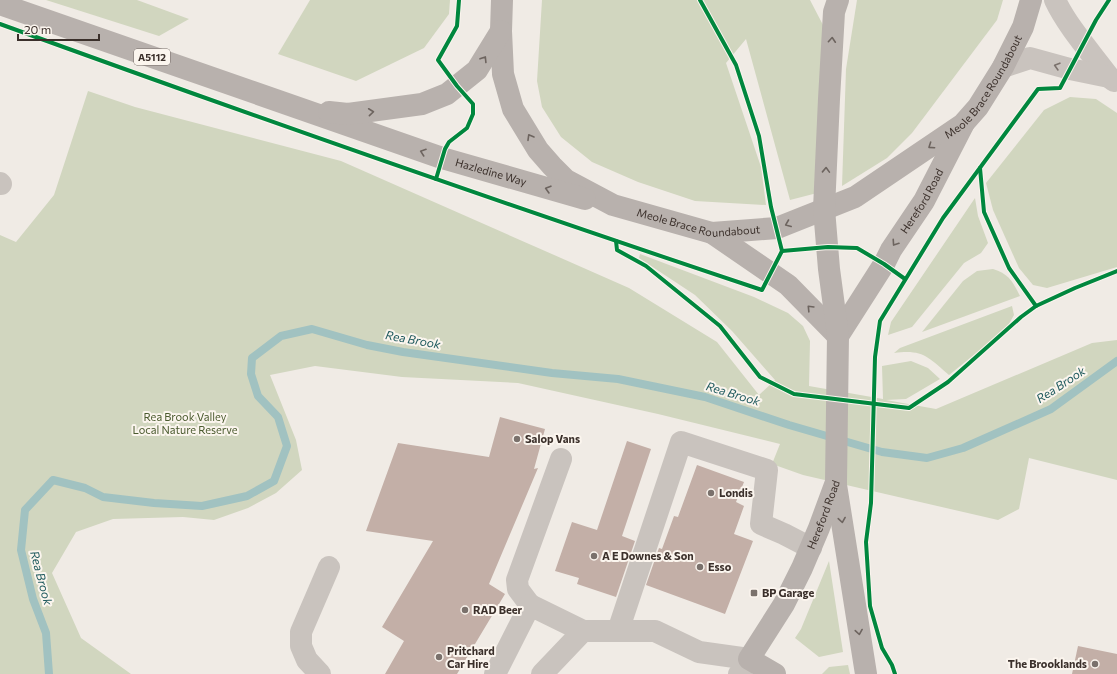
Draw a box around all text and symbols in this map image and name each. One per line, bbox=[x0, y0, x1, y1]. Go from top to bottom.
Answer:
scale bar bbox=[18, 16, 99, 42]
text: 20 m bbox=[24, 22, 51, 36]
street label: Meole Brace Roundabout bbox=[942, 32, 1024, 141]
one-way arrow bbox=[828, 37, 837, 43]
road number: A5112 bbox=[134, 49, 170, 65]
one-way arrow bbox=[479, 57, 486, 64]
one-way arrow bbox=[1054, 62, 1060, 70]
one-way arrow bbox=[368, 107, 374, 116]
one-way arrow bbox=[528, 134, 535, 141]
one-way arrow bbox=[928, 141, 935, 149]
one-way arrow bbox=[420, 148, 427, 156]
street label: Hazledine Way bbox=[454, 155, 529, 188]
street label: Hereford Road bbox=[897, 166, 945, 236]
one-way arrow bbox=[821, 167, 830, 173]
one-way arrow bbox=[544, 185, 551, 194]
street label: Meole Brace Roundabout bbox=[636, 205, 761, 239]
one-way arrow bbox=[785, 219, 793, 227]
one-way arrow bbox=[893, 239, 900, 246]
one-way arrow bbox=[807, 305, 815, 313]
water label: Rea Brook bbox=[385, 327, 442, 351]
water label: Rea Brook bbox=[1033, 363, 1088, 405]
water label: Rea Brook bbox=[705, 378, 762, 408]
park label: Rea Brook Valley Local Nature Reserve bbox=[132, 410, 238, 436]
place label: Salop Vans bbox=[525, 432, 580, 445]
marker: Salop Vans bbox=[512, 434, 522, 444]
street label: Hereford Road bbox=[804, 478, 842, 551]
place label: Londis bbox=[719, 486, 753, 499]
marker: Londis bbox=[706, 488, 716, 498]
one-way arrow bbox=[837, 517, 846, 523]
water label: Rea Brook bbox=[28, 549, 56, 607]
place label: A E Downes & Son bbox=[602, 549, 694, 562]
marker: A E Downes & Son bbox=[589, 551, 599, 561]
place label: Esso bbox=[708, 560, 732, 573]
marker: Esso bbox=[695, 562, 705, 572]
place label: BP Garage bbox=[762, 586, 814, 599]
marker: BP Garage bbox=[749, 588, 759, 598]
place label: RAD Beer bbox=[473, 603, 523, 616]
marker: RAD Beer bbox=[460, 605, 470, 615]
one-way arrow bbox=[854, 629, 863, 635]
place label: Pritchard Car Hire bbox=[447, 644, 495, 670]
marker: Pritchard Car Hire bbox=[434, 652, 444, 662]
place label: The Brooklands bbox=[1008, 657, 1087, 670]
marker: The Brooklands bbox=[1090, 659, 1100, 669]

